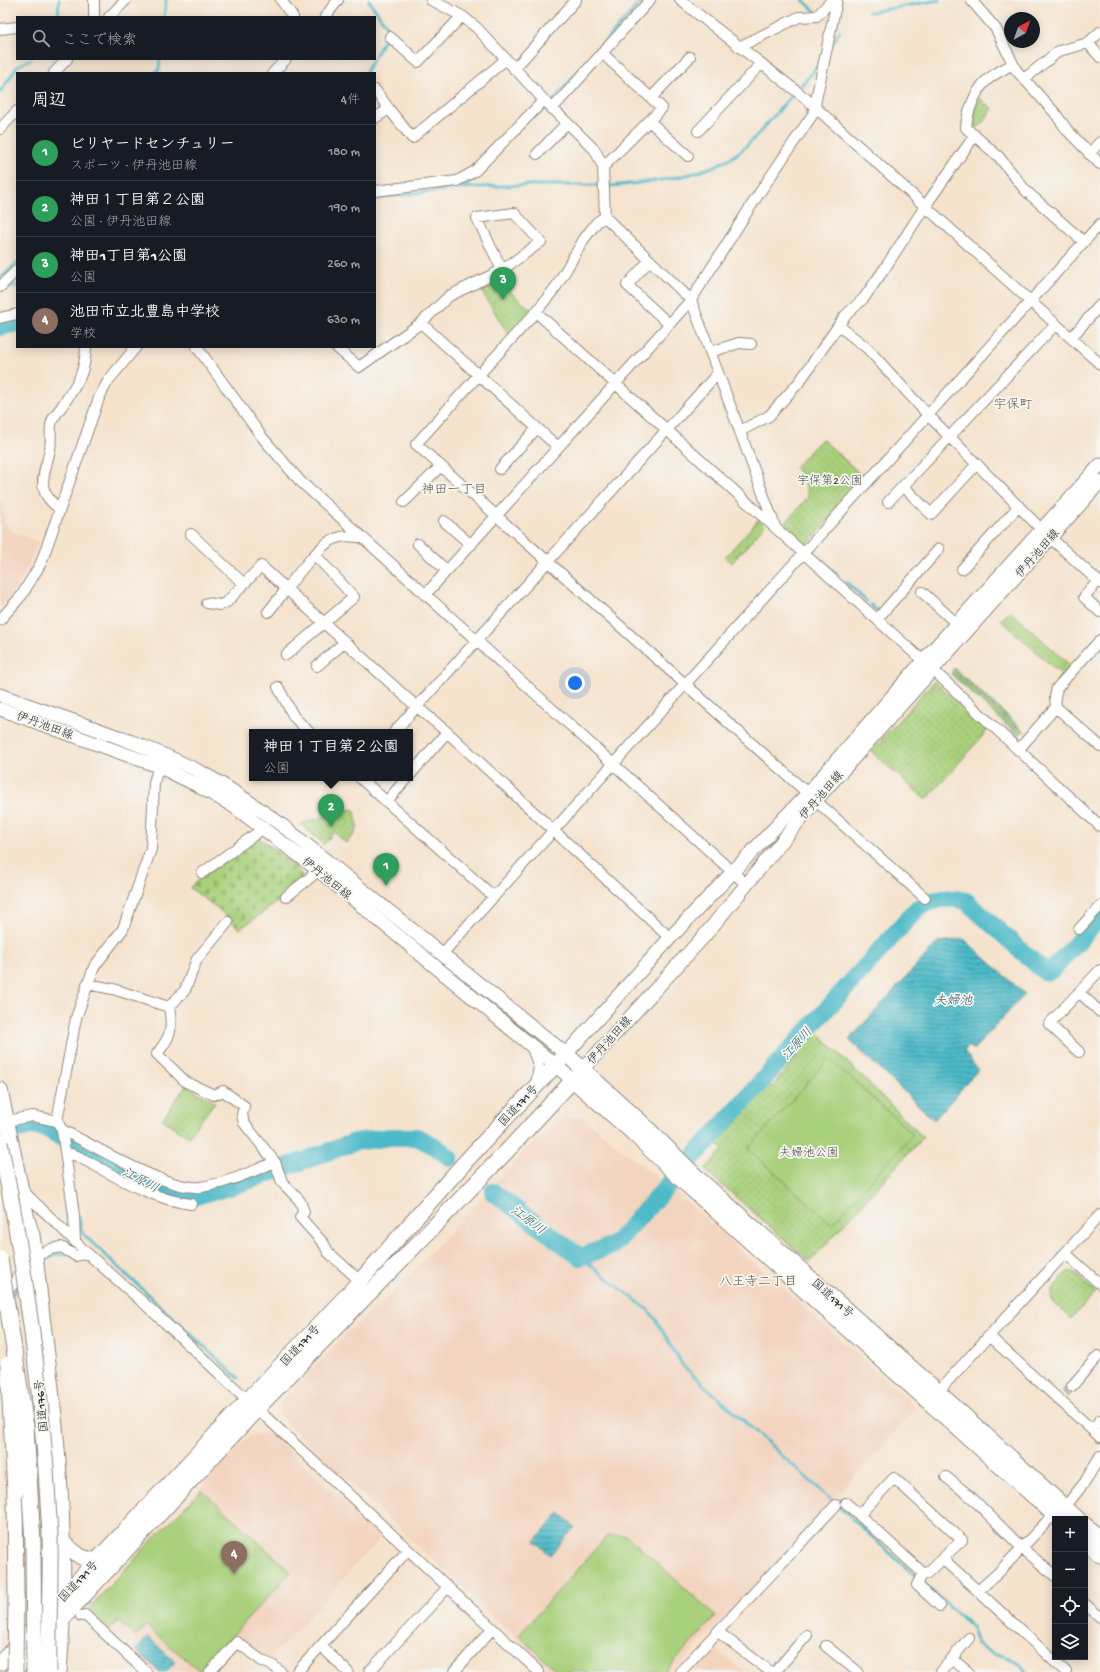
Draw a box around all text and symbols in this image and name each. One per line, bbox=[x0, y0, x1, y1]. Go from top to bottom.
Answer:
north arrow bbox=[1004, 12, 1040, 48]
search box bbox=[16, 16, 376, 60]
icon: search bbox=[30, 27, 52, 49]
text: ここで検索 bbox=[62, 32, 137, 50]
text: 周辺 bbox=[32, 92, 66, 112]
text: 4件 bbox=[341, 93, 360, 108]
text: ビリヤードセンチュリー bbox=[70, 136, 235, 154]
text: 1 bbox=[42, 145, 48, 160]
text: 180 m bbox=[328, 145, 360, 160]
text: スポーツ · 伊丹池田線 bbox=[70, 159, 197, 174]
text: 神田１丁目第２公園 bbox=[70, 192, 205, 210]
text: 2 bbox=[42, 201, 48, 216]
text: 190 m bbox=[329, 201, 360, 216]
text: 公園 · 伊丹池田線 bbox=[70, 215, 171, 230]
text: 神田1丁目第1公園 bbox=[70, 248, 187, 266]
text: 3 bbox=[42, 257, 48, 272]
text: 260 m bbox=[327, 257, 360, 272]
pin: 3 bbox=[490, 267, 516, 300]
text: 公園 bbox=[70, 271, 96, 286]
text: 池田市立北豊島中学校 bbox=[70, 304, 220, 322]
text: 4 bbox=[42, 313, 48, 328]
text: 630 m bbox=[327, 313, 360, 328]
text: 学校 bbox=[70, 327, 96, 342]
district label: 宇保町 bbox=[993, 397, 1033, 413]
park label: 宇保第2公園 bbox=[797, 474, 863, 489]
district label: 神田一丁目 bbox=[421, 483, 487, 498]
street label: 伊丹池田線 bbox=[1013, 526, 1063, 582]
your location bbox=[565, 673, 585, 693]
street label: 伊丹池田線 bbox=[14, 709, 75, 744]
popup bbox=[249, 729, 413, 781]
text: 神田１丁目第２公園 bbox=[263, 739, 399, 757]
text: 公園 bbox=[263, 762, 290, 777]
street label: 伊丹池田線 bbox=[797, 768, 847, 824]
pin: 2 bbox=[318, 794, 344, 827]
pin: 1 bbox=[373, 853, 399, 886]
street label: 伊丹池田線 bbox=[298, 854, 354, 904]
water label: 夫婦池 bbox=[933, 993, 973, 1009]
street label: 伊丹池田線 bbox=[584, 1014, 636, 1068]
water label: 江原川 bbox=[779, 1025, 816, 1064]
street label: 国道171号 bbox=[496, 1082, 542, 1130]
park label: 夫婦池公園 bbox=[779, 1146, 839, 1161]
water label: 江原川 bbox=[119, 1165, 161, 1197]
water label: 江原川 bbox=[507, 1203, 548, 1239]
district label: 八王寺二丁目 bbox=[719, 1275, 797, 1290]
street label: 国道171号 bbox=[808, 1276, 856, 1322]
street label: 国道171号 bbox=[278, 1322, 324, 1370]
street label: 国道176号 bbox=[32, 1379, 53, 1433]
map controls bbox=[1052, 1516, 1088, 1660]
button: + bbox=[1052, 1516, 1088, 1552]
pin: 4 bbox=[221, 1541, 247, 1574]
button: − bbox=[1052, 1552, 1088, 1588]
street label: 国道171号 bbox=[56, 1558, 102, 1606]
button: locate bbox=[1052, 1588, 1088, 1624]
button: layers bbox=[1052, 1624, 1088, 1660]

